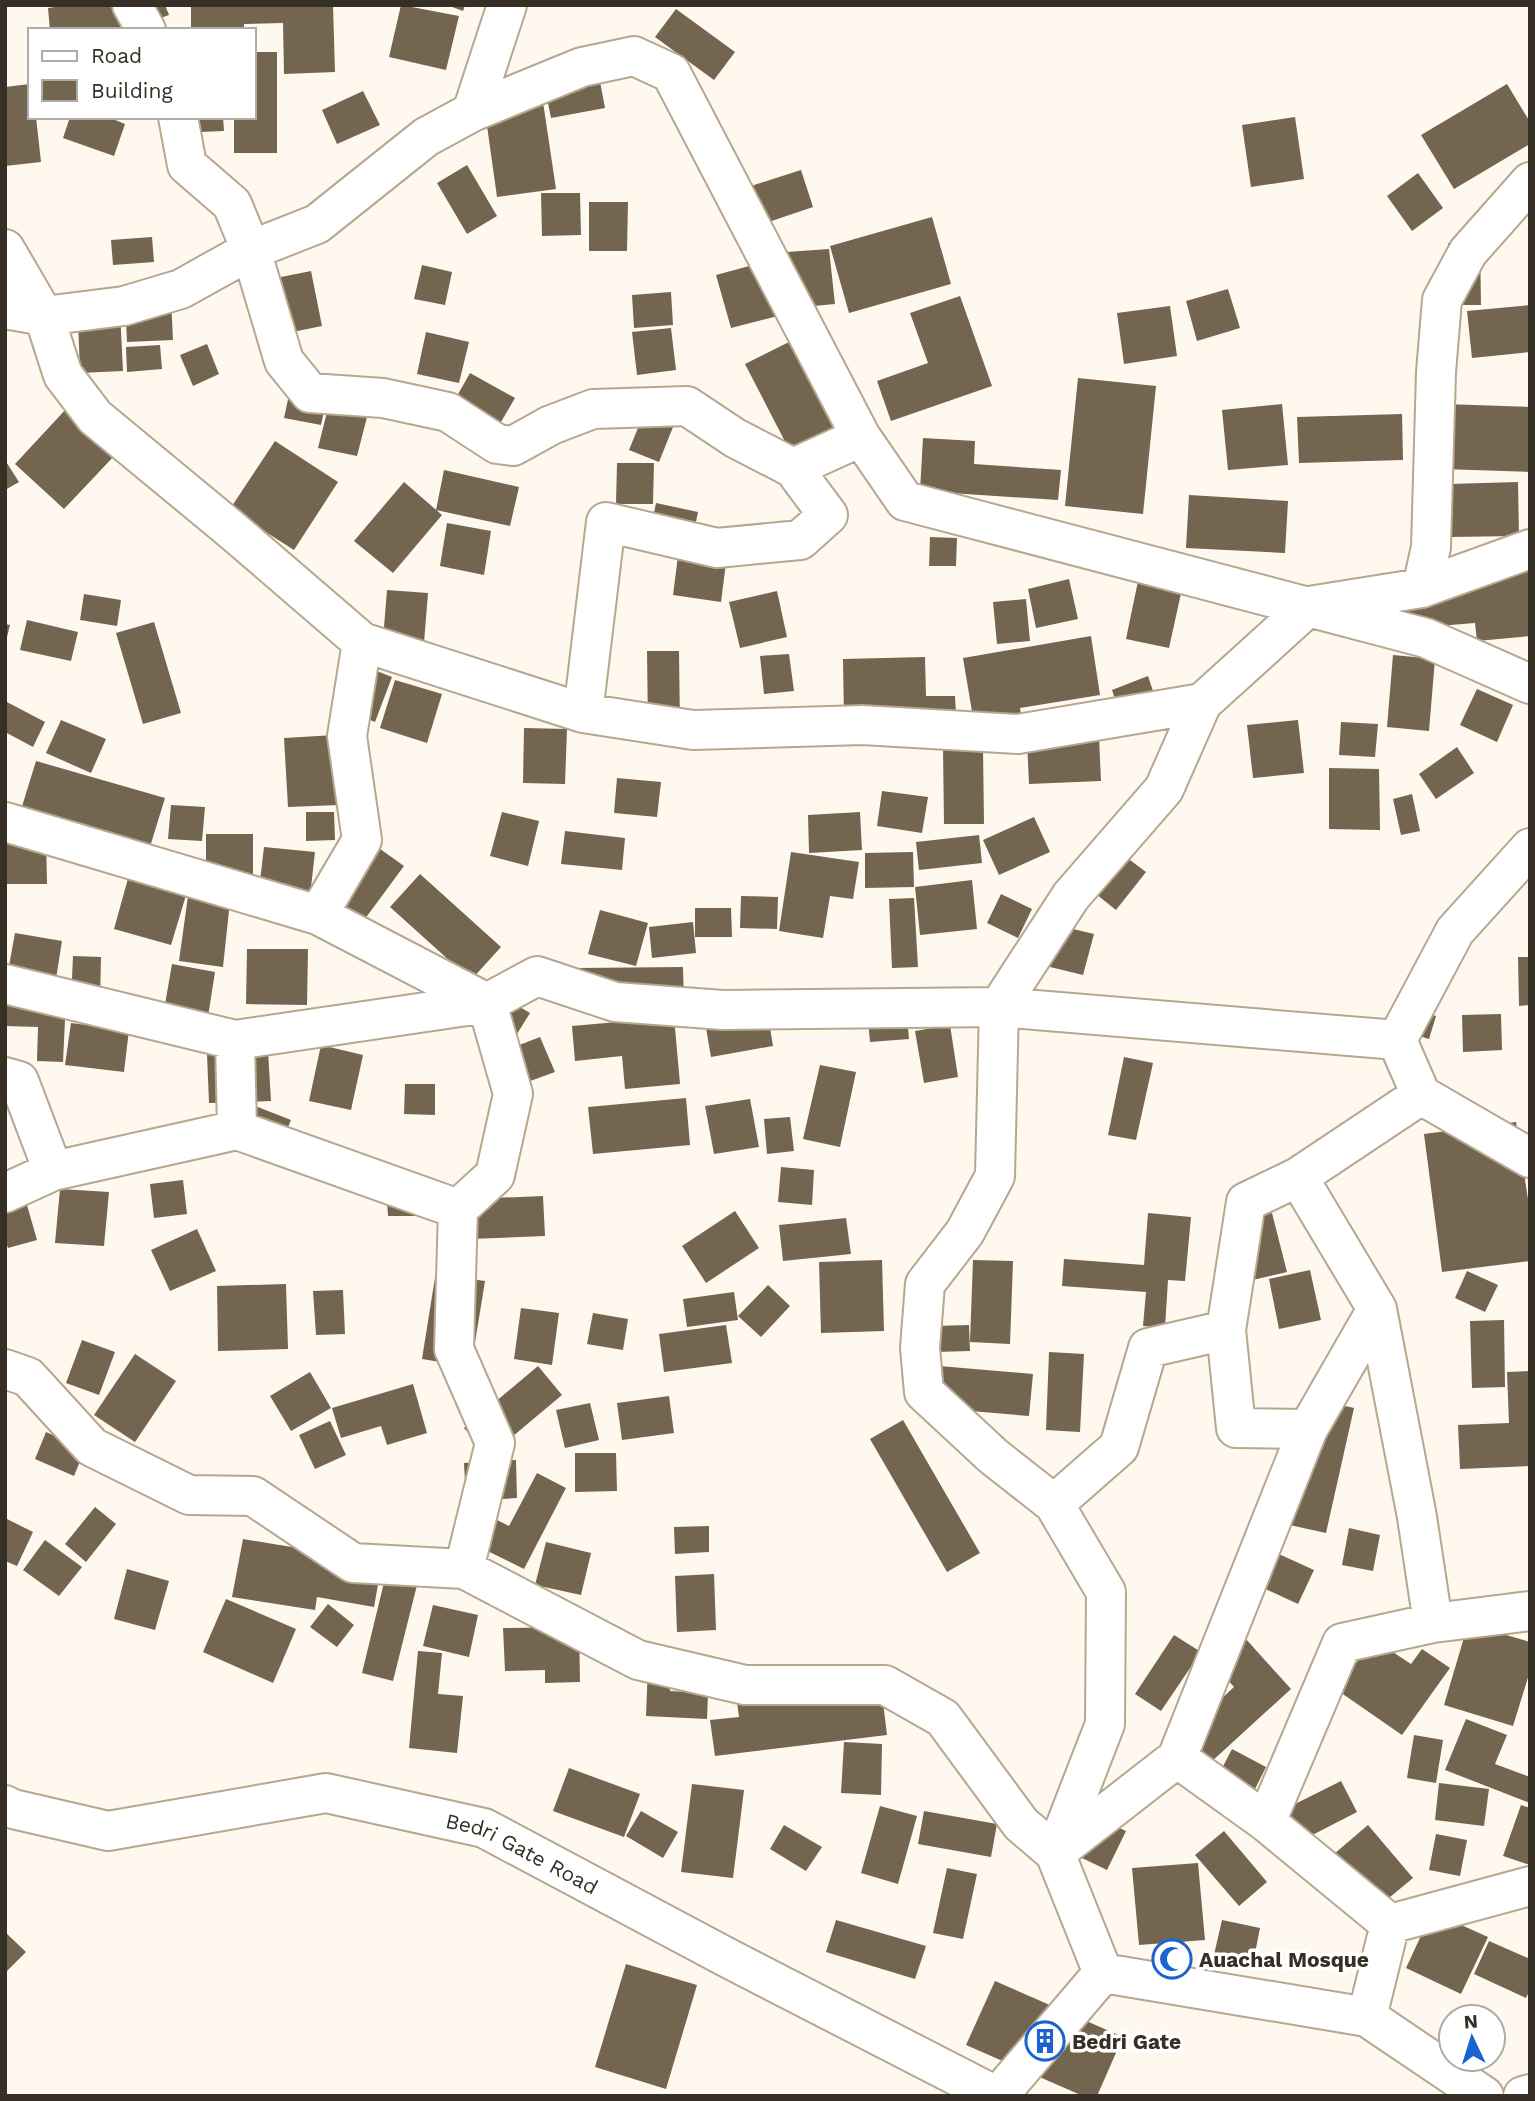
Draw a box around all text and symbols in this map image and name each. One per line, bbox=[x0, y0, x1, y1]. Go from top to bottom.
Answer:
legend bbox=[28, 28, 256, 119]
text: Road bbox=[91, 43, 142, 68]
text: Building bbox=[91, 78, 173, 103]
street label: Bedri Gate Road bbox=[443, 1807, 603, 1899]
mosque icon: Auachal Mosque bbox=[1151, 1938, 1193, 1980]
place label: Auachal Mosque bbox=[1199, 1947, 1369, 1972]
north arrow bbox=[1437, 2003, 1507, 2073]
text: N bbox=[1463, 2010, 1479, 2034]
building icon: Bedri Gate bbox=[1024, 2020, 1066, 2062]
place label: Bedri Gate bbox=[1072, 2029, 1181, 2054]

